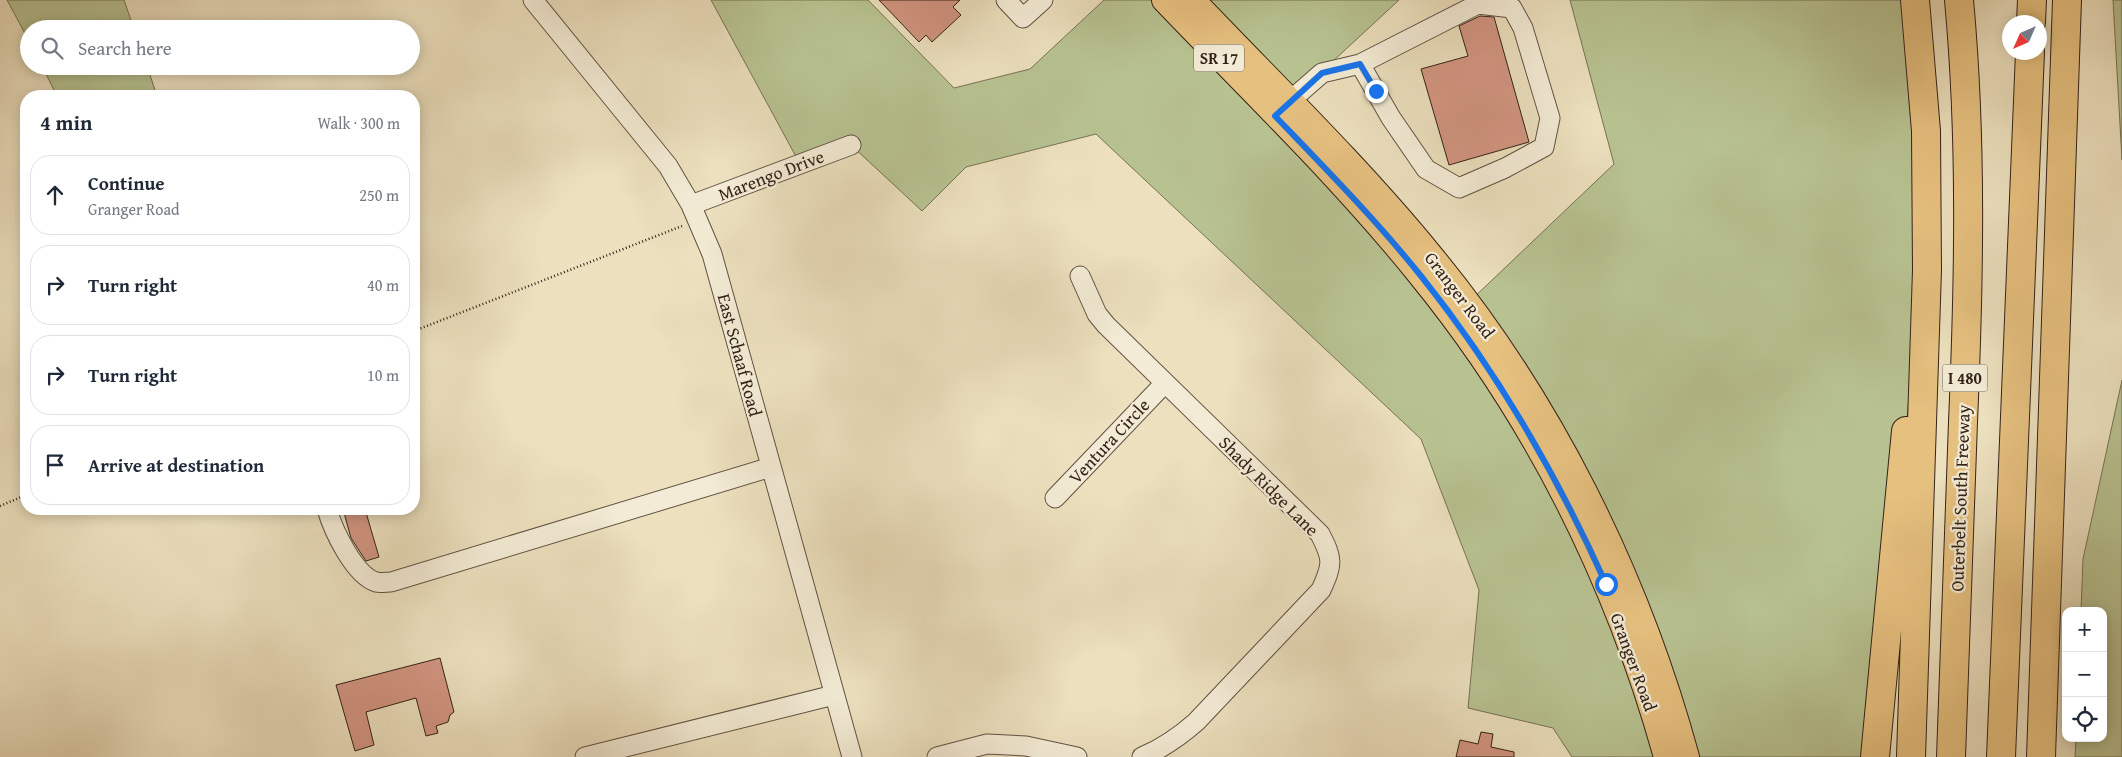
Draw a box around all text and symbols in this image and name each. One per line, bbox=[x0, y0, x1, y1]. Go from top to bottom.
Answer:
north arrow bbox=[2002, 15, 2047, 60]
search box bbox=[20, 20, 420, 75]
icon: search bbox=[38, 34, 66, 62]
text: Search here bbox=[78, 34, 172, 62]
road number: SR 17 bbox=[1194, 44, 1244, 72]
route end bbox=[1365, 80, 1388, 103]
text: 4 min bbox=[40, 107, 92, 138]
text: Walk · 300 m bbox=[317, 111, 400, 135]
street label: Marengo Drive bbox=[714, 142, 828, 208]
text: Continue bbox=[88, 169, 165, 197]
icon: ahead bbox=[41, 181, 69, 209]
text: 250 m bbox=[359, 183, 399, 207]
text: Granger Road bbox=[88, 197, 179, 221]
street label: Granger Road bbox=[1418, 246, 1502, 345]
icon: right bbox=[41, 271, 69, 299]
text: Turn right bbox=[88, 271, 177, 299]
text: 40 m bbox=[367, 273, 399, 297]
street label: East Schaaf Road bbox=[711, 291, 769, 420]
icon: right bbox=[41, 361, 69, 389]
text: Turn right bbox=[88, 361, 177, 389]
text: 10 m bbox=[367, 363, 399, 387]
road number: I 480 bbox=[1942, 364, 1988, 392]
street label: Ventura Circle bbox=[1062, 392, 1156, 490]
street label: Outerbelt South Freeway bbox=[1943, 404, 1977, 592]
street label: Shady Ridge Lane bbox=[1213, 430, 1325, 542]
icon: arrive bbox=[41, 451, 69, 479]
text: Arrive at destination bbox=[88, 451, 264, 479]
route start bbox=[1595, 573, 1618, 596]
map controls bbox=[2062, 607, 2107, 742]
button: + bbox=[2062, 607, 2107, 652]
street label: Granger Road bbox=[1604, 609, 1664, 715]
button: − bbox=[2062, 652, 2107, 697]
button: locate bbox=[2062, 697, 2107, 742]

